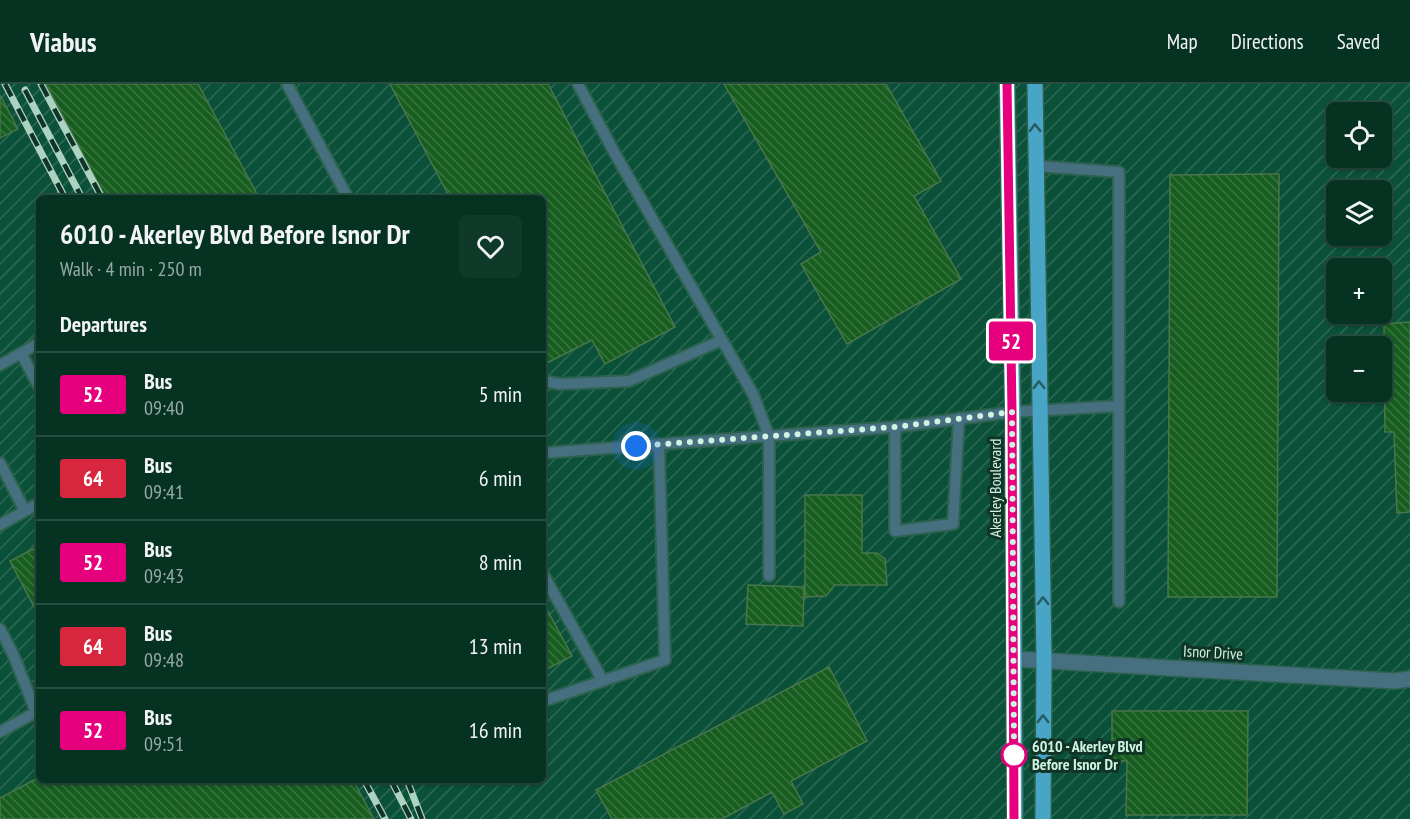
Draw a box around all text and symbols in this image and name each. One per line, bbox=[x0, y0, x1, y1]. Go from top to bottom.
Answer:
text: Viabus bbox=[30, 23, 97, 60]
text: Map bbox=[1167, 28, 1198, 55]
text: Directions bbox=[1231, 28, 1304, 55]
text: Saved bbox=[1337, 28, 1380, 55]
map controls bbox=[1326, 102, 1392, 402]
button: locate bbox=[1326, 102, 1392, 168]
one-way arrow bbox=[1029, 123, 1042, 132]
button: layers bbox=[1326, 180, 1392, 246]
text: 6010 - Akerley Blvd Before Isnor Dr bbox=[60, 215, 410, 252]
button: heart bbox=[459, 215, 522, 278]
text: Walk · 4 min · 250 m bbox=[60, 256, 202, 282]
button: + bbox=[1326, 258, 1392, 324]
text: Departures bbox=[60, 310, 147, 338]
line badge: 52 bbox=[984, 322, 1038, 360]
text: 52 bbox=[1001, 328, 1021, 355]
button: − bbox=[1326, 336, 1392, 402]
text: Bus bbox=[144, 367, 172, 395]
text: 5 min bbox=[479, 380, 522, 408]
one-way arrow bbox=[1033, 380, 1045, 389]
text: 52 bbox=[83, 381, 103, 408]
text: 09:40 bbox=[144, 395, 184, 421]
your location bbox=[621, 431, 651, 461]
street label: Akerley Boulevard bbox=[985, 438, 1005, 538]
text: Bus bbox=[144, 451, 172, 479]
text: 6 min bbox=[479, 464, 522, 492]
text: 64 bbox=[83, 465, 103, 492]
text: 09:41 bbox=[144, 479, 184, 505]
text: Bus bbox=[144, 535, 172, 563]
text: 8 min bbox=[479, 548, 522, 576]
text: 52 bbox=[83, 549, 103, 576]
text: 09:43 bbox=[144, 563, 184, 589]
one-way arrow bbox=[1036, 596, 1049, 605]
text: Bus bbox=[144, 619, 172, 647]
text: 13 min bbox=[469, 632, 522, 660]
text: 64 bbox=[83, 633, 103, 660]
street label: Isnor Drive bbox=[1183, 640, 1243, 664]
text: 09:48 bbox=[144, 647, 184, 673]
text: Bus bbox=[144, 703, 172, 731]
one-way arrow bbox=[1037, 714, 1050, 723]
text: 16 min bbox=[469, 716, 522, 744]
text: 52 bbox=[83, 717, 103, 744]
text: 09:51 bbox=[144, 731, 184, 757]
place label: 6010 - Akerley Blvd Before Isnor Dr bbox=[1032, 736, 1143, 774]
marker: 6010 - Akerley Blvd Before Isnor Dr bbox=[1001, 742, 1027, 768]

